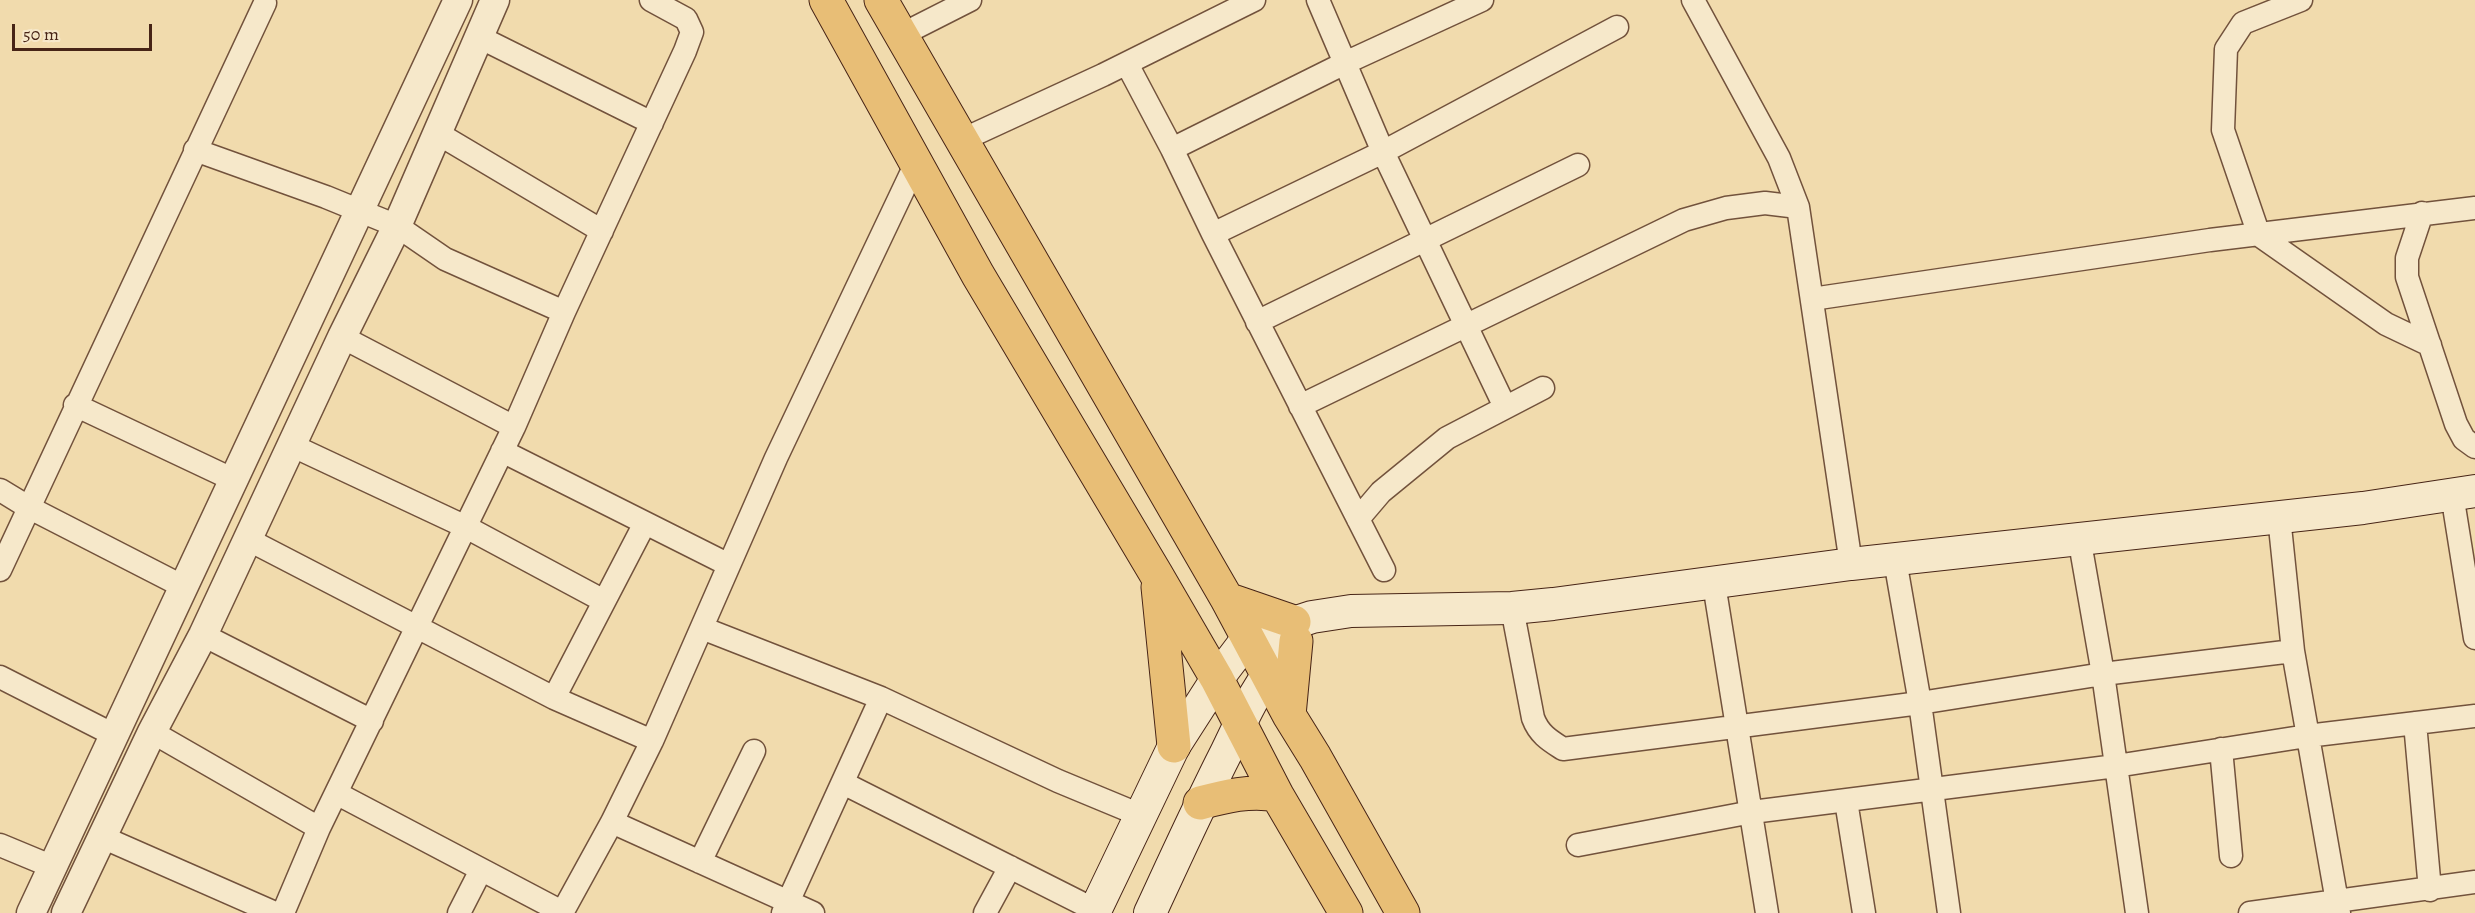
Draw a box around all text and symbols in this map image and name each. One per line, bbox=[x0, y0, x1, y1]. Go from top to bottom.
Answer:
scale bar bbox=[15, 12, 154, 50]
text: 50 m bbox=[23, 22, 59, 46]

